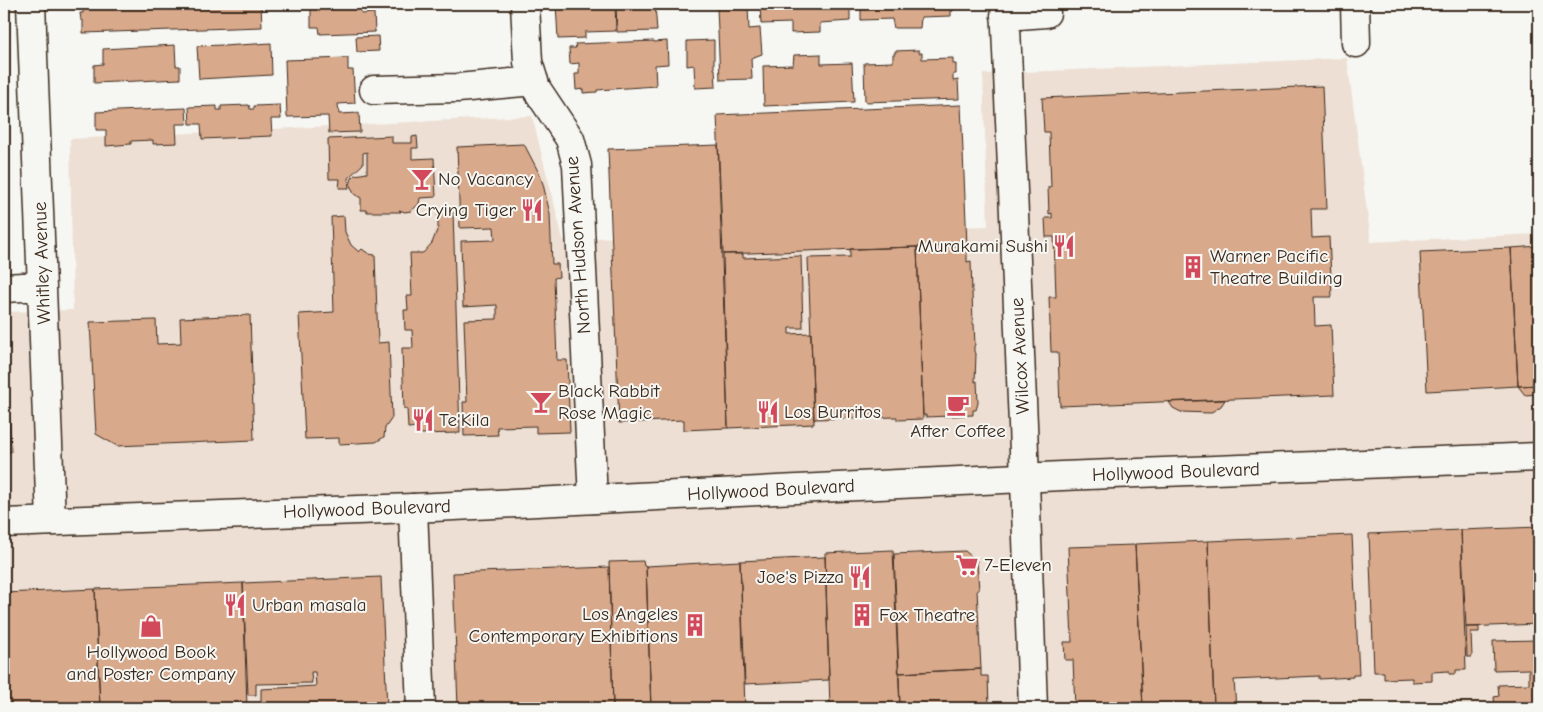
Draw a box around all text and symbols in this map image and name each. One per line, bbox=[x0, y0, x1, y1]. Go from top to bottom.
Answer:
street label: North Hudson Avenue bbox=[561, 155, 595, 335]
bar icon: No Vacancy bbox=[409, 166, 435, 192]
place label: No Vacancy bbox=[438, 168, 533, 190]
restaurant icon: Crying Tiger bbox=[519, 197, 545, 223]
place label: Crying Tiger bbox=[416, 199, 516, 221]
street label: Whitley Avenue bbox=[29, 201, 55, 325]
restaurant icon: Murakami Sushi bbox=[1051, 233, 1077, 259]
place label: Murakami Sushi bbox=[918, 235, 1048, 257]
place label: Warner Pacific Theatre Building bbox=[1210, 245, 1343, 289]
building icon: Warner Pacific Theatre Building bbox=[1180, 254, 1206, 280]
street label: Wilcox Avenue bbox=[1006, 297, 1034, 415]
place label: Black Rabbit Rose Magic bbox=[558, 380, 660, 424]
bar icon: Black Rabbit Rose Magic bbox=[528, 389, 554, 415]
cafe icon: After Coffee bbox=[945, 392, 971, 418]
restaurant icon: Los Burritos bbox=[755, 399, 781, 425]
place label: Los Burritos bbox=[784, 401, 881, 423]
restaurant icon: Te'Kila bbox=[410, 407, 436, 433]
place label: Te'Kila bbox=[439, 409, 490, 431]
place label: After Coffee bbox=[910, 420, 1006, 442]
street label: Hollywood Boulevard bbox=[1092, 458, 1260, 486]
street label: Hollywood Boulevard bbox=[687, 475, 855, 505]
street label: Hollywood Boulevard bbox=[283, 495, 451, 523]
supermarket icon: 7-Eleven bbox=[954, 552, 980, 578]
place label: 7-Eleven bbox=[984, 554, 1052, 576]
restaurant icon: Joe's Pizza bbox=[847, 564, 873, 590]
place label: Joe's Pizza bbox=[757, 566, 844, 588]
restaurant icon: Urban masala bbox=[222, 592, 248, 618]
place label: Urban masala bbox=[252, 594, 367, 616]
building icon: Fox Theatre bbox=[849, 602, 875, 628]
place label: Los Angeles Contemporary Exhibitions bbox=[469, 603, 678, 647]
place label: Fox Theatre bbox=[879, 604, 975, 626]
building icon: Los Angeles Contemporary Exhibitions bbox=[682, 612, 708, 638]
shop icon: Hollywood Book and Poster Company bbox=[138, 613, 164, 639]
place label: Hollywood Book and Poster Company bbox=[66, 641, 236, 685]

